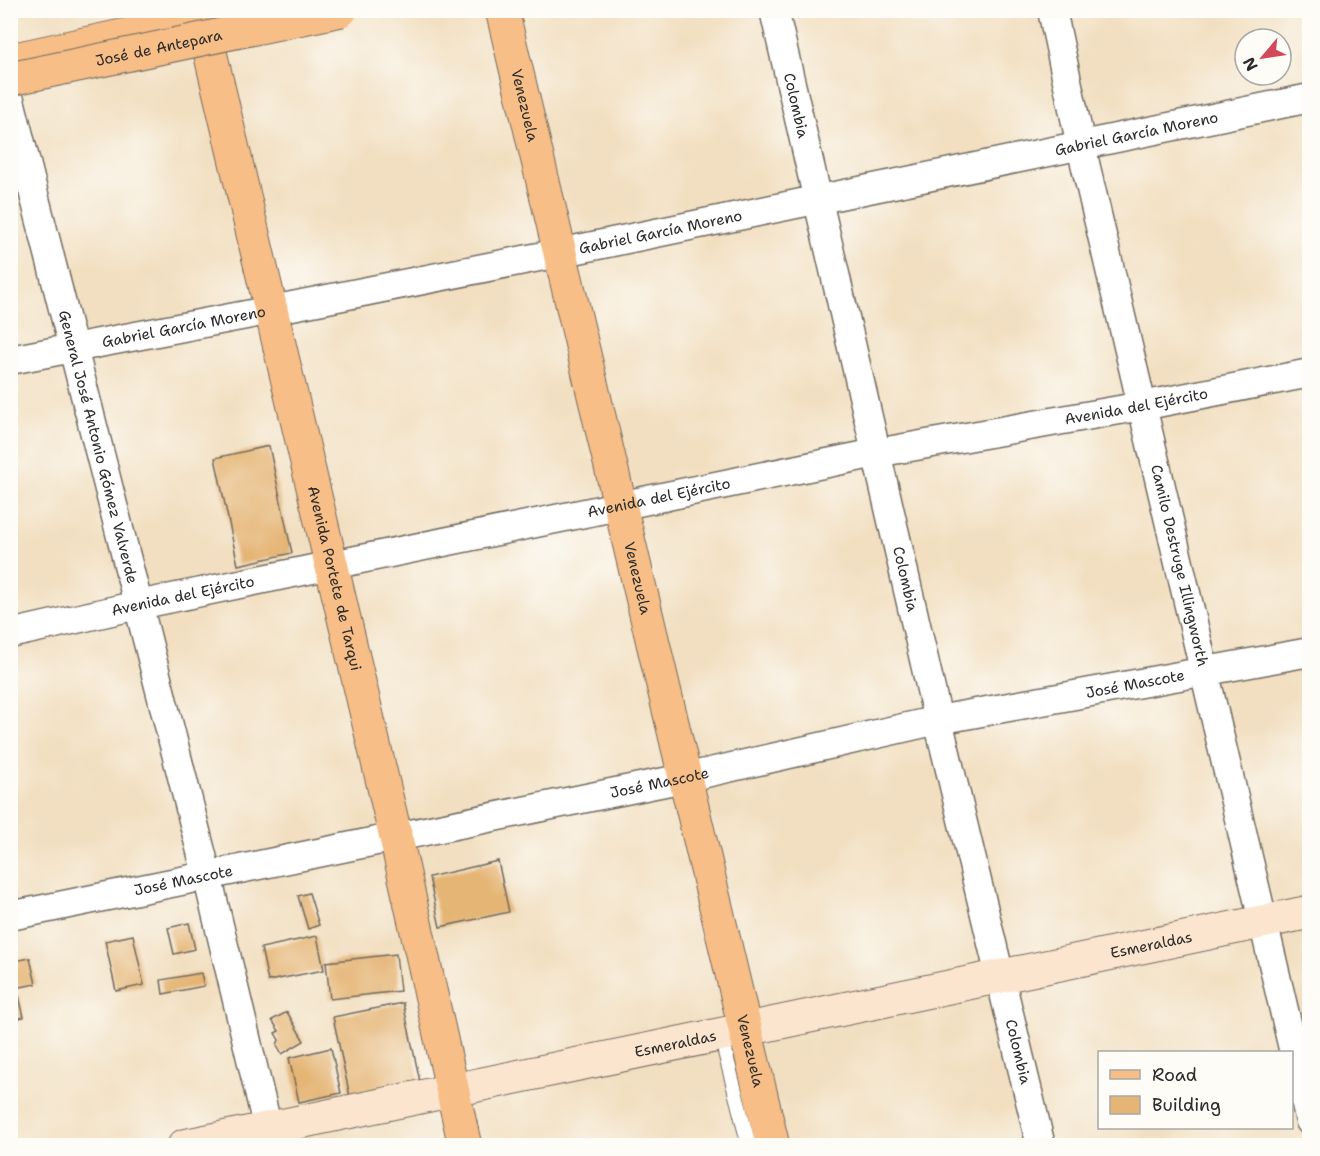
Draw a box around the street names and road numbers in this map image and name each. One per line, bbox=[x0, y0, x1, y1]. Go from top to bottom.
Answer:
street label: José de Antepara bbox=[94, 25, 225, 71]
street label: Venezuela bbox=[506, 67, 543, 144]
street label: Colombia bbox=[779, 71, 813, 141]
street label: Gabriel García Moreno bbox=[1053, 107, 1220, 160]
street label: Gabriel García Moreno bbox=[577, 205, 744, 259]
street label: Gabriel García Moreno bbox=[100, 301, 267, 352]
street label: General José Antonio Gómez Valverde bbox=[54, 308, 143, 586]
street label: Avenida del Ejército bbox=[1063, 383, 1210, 430]
street label: Camilo Destruge Illingworth bbox=[1146, 463, 1213, 669]
street label: Avenida del Ejército bbox=[585, 473, 732, 522]
street label: Avenida Portete de Tarqui bbox=[303, 484, 366, 673]
street label: Venezuela bbox=[619, 540, 656, 617]
street label: Colombia bbox=[888, 544, 923, 614]
street label: Avenida del Ejército bbox=[109, 571, 256, 621]
street label: José Mascote bbox=[1084, 665, 1186, 703]
street label: José Mascote bbox=[608, 763, 711, 803]
street label: José Mascote bbox=[132, 861, 235, 900]
street label: Esmeraldas bbox=[1108, 927, 1194, 963]
street label: Venezuela bbox=[732, 1012, 769, 1090]
street label: Colombia bbox=[1001, 1017, 1036, 1087]
street label: Esmeraldas bbox=[633, 1026, 718, 1062]

